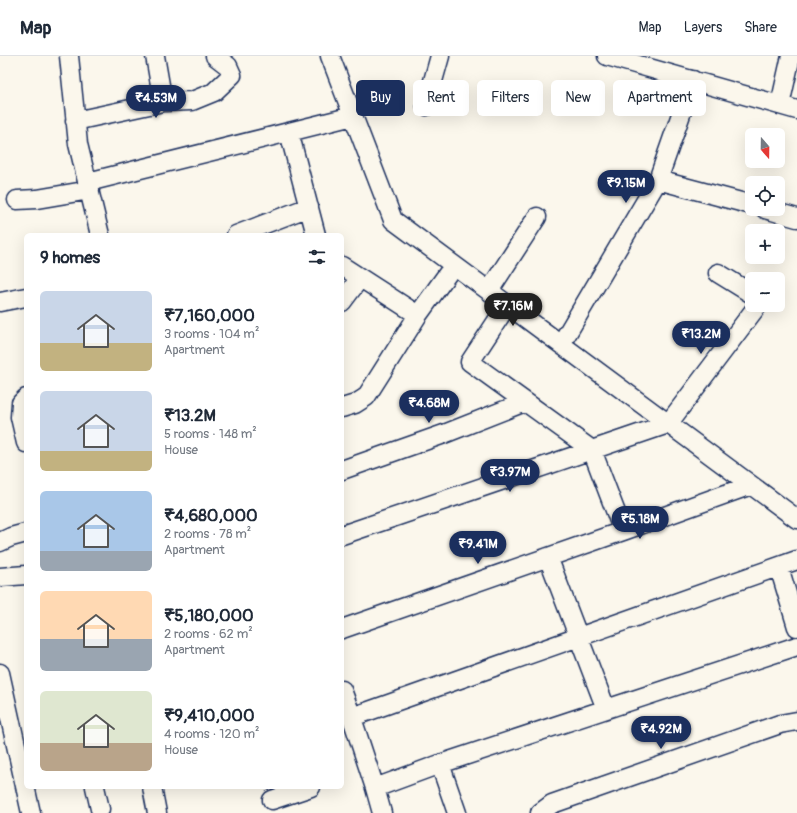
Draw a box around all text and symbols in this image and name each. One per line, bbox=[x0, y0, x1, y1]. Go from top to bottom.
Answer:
text: Map bbox=[20, 16, 51, 40]
text: Map bbox=[639, 19, 662, 36]
text: Layers bbox=[684, 19, 722, 36]
text: Share bbox=[744, 19, 777, 36]
chip: Buy bbox=[356, 80, 405, 116]
chip: Rent bbox=[413, 80, 469, 116]
chip: Filters bbox=[477, 80, 543, 116]
chip: New bbox=[551, 80, 605, 116]
chip: Apartment bbox=[613, 80, 706, 116]
pin: ₹4.53M bbox=[123, 85, 189, 119]
text: ₹4.53M bbox=[135, 90, 177, 106]
north arrow bbox=[745, 128, 785, 168]
map controls bbox=[745, 128, 785, 312]
pin: ₹9.15M bbox=[593, 170, 659, 204]
text: ₹9.15M bbox=[607, 175, 645, 191]
button: locate bbox=[745, 176, 785, 216]
button: + bbox=[745, 224, 785, 264]
icon: filters bbox=[306, 246, 328, 268]
text: 9 homes bbox=[40, 247, 100, 268]
button: − bbox=[745, 272, 785, 312]
pin: ₹7.16M bbox=[480, 293, 546, 327]
text: ₹7.16M bbox=[493, 298, 533, 314]
text: ₹7,160,000 bbox=[164, 305, 255, 326]
icon: home bbox=[72, 307, 120, 355]
pin: ₹13.2M bbox=[668, 321, 734, 355]
text: 3 rooms · 104 m² bbox=[164, 326, 259, 342]
text: ₹13.2M bbox=[681, 326, 721, 342]
text: Apartment bbox=[164, 342, 225, 358]
pin: ₹4.68M bbox=[396, 390, 462, 424]
text: ₹4.68M bbox=[408, 395, 450, 411]
text: ₹13.2M bbox=[164, 405, 216, 426]
icon: home bbox=[72, 407, 120, 455]
text: 5 rooms · 148 m² bbox=[164, 426, 257, 442]
text: House bbox=[164, 442, 198, 458]
pin: ₹3.97M bbox=[477, 459, 543, 493]
text: ₹3.97M bbox=[490, 464, 530, 480]
text: ₹4,680,000 bbox=[164, 505, 258, 526]
pin: ₹5.18M bbox=[607, 506, 673, 540]
icon: home bbox=[72, 507, 120, 555]
text: ₹5.18M bbox=[621, 511, 659, 527]
text: 2 rooms · 78 m² bbox=[164, 526, 251, 542]
pin: ₹9.41M bbox=[445, 531, 511, 565]
text: ₹9.41M bbox=[458, 536, 498, 552]
text: Apartment bbox=[164, 542, 225, 558]
text: ₹5,180,000 bbox=[164, 605, 254, 626]
icon: home bbox=[72, 607, 120, 655]
text: 2 rooms · 62 m² bbox=[164, 626, 253, 642]
text: Apartment bbox=[164, 642, 225, 658]
text: ₹9,410,000 bbox=[164, 705, 255, 726]
icon: home bbox=[72, 707, 120, 755]
pin: ₹4.92M bbox=[628, 716, 694, 750]
text: ₹4.92M bbox=[640, 721, 682, 737]
text: 4 rooms · 120 m² bbox=[164, 726, 259, 742]
text: House bbox=[164, 742, 198, 758]

